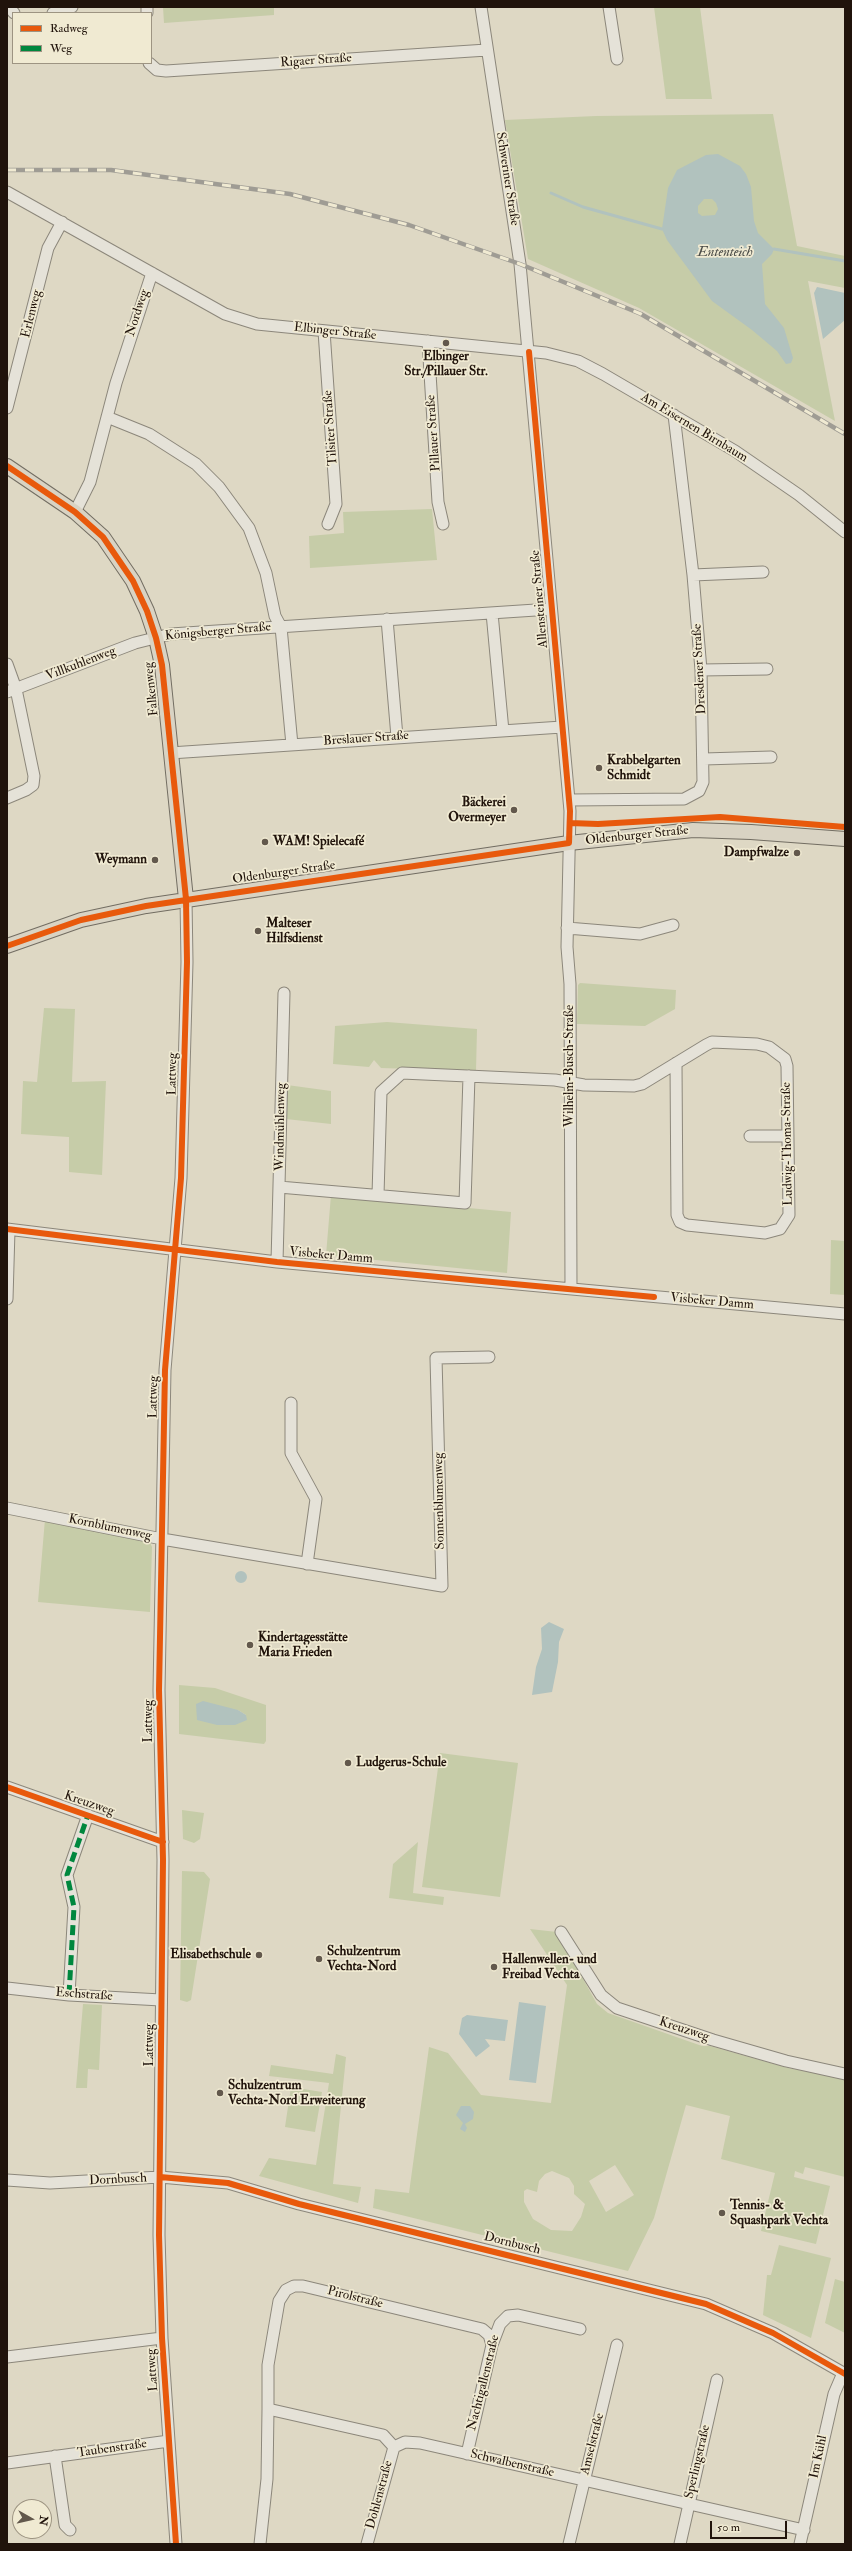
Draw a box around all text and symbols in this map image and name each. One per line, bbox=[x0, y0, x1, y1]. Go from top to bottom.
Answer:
legend bbox=[12, 12, 152, 64]
text: Radweg bbox=[50, 21, 88, 36]
text: Weg bbox=[50, 41, 72, 56]
street label: Rigaer Straße bbox=[280, 51, 352, 71]
street label: Schweriner Straße bbox=[492, 131, 522, 227]
water label: Ententeich bbox=[697, 245, 753, 261]
street label: Erlenweg bbox=[18, 288, 46, 340]
street label: Nordweg bbox=[123, 288, 153, 338]
street label: Elbinger Straße bbox=[293, 320, 377, 344]
marker: Elbinger Str./Pillauer Str. bbox=[441, 338, 451, 348]
place label: Elbinger Str./Pillauer Str. bbox=[404, 349, 488, 380]
street label: Tilsiter Straße bbox=[321, 390, 341, 466]
street label: Am Eisernen Birnbaum bbox=[638, 390, 750, 466]
street label: Pillauer Straße bbox=[424, 394, 444, 472]
street label: Allensteiner Straße bbox=[528, 549, 552, 649]
street label: Königsberger Straße bbox=[164, 620, 272, 644]
street label: Dresdener Straße bbox=[690, 623, 710, 715]
street label: Villkuhlenweg bbox=[44, 643, 118, 685]
street label: Falkenweg bbox=[141, 661, 163, 717]
street label: Breslauer Straße bbox=[323, 728, 409, 750]
place label: Krabbelgarten Schmidt bbox=[607, 753, 681, 784]
marker: Krabbelgarten Schmidt bbox=[594, 763, 604, 773]
place label: Bäckerei Overmeyer bbox=[448, 795, 506, 826]
marker: Bäckerei Overmeyer bbox=[509, 805, 519, 815]
street label: Oldenburger Straße bbox=[585, 823, 689, 849]
place label: WAM! Spielecafé bbox=[273, 834, 364, 850]
marker: WAM! Spielecafé bbox=[260, 837, 270, 847]
place label: Dampfwalze bbox=[724, 845, 789, 861]
marker: Dampfwalze bbox=[792, 848, 802, 858]
place label: Weymann bbox=[95, 852, 147, 868]
marker: Weymann bbox=[150, 855, 160, 865]
street label: Oldenburger Straße bbox=[232, 858, 336, 888]
place label: Malteser Hilfsdienst bbox=[266, 916, 323, 947]
marker: Malteser Hilfsdienst bbox=[253, 926, 263, 936]
street label: Wilhelm-Busch-Straße bbox=[562, 1005, 578, 1127]
street label: Lattweg bbox=[165, 1052, 181, 1096]
street label: Ludwig-Thoma-Straße bbox=[779, 1082, 797, 1206]
street label: Windmühlenweg bbox=[272, 1083, 290, 1171]
street label: Visbeker Damm bbox=[288, 1245, 374, 1267]
street label: Visbeker Damm bbox=[669, 1291, 755, 1313]
street label: Lattweg bbox=[146, 1375, 162, 1419]
street label: Sonnenblumenweg bbox=[431, 1452, 449, 1550]
street label: Kornblumenweg bbox=[67, 1512, 153, 1544]
place label: Kindertagesstätte Maria Frieden bbox=[258, 1630, 348, 1661]
marker: Kindertagesstätte Maria Frieden bbox=[245, 1640, 255, 1650]
street label: Lattweg bbox=[141, 1700, 157, 1742]
place label: Ludgerus-Schule bbox=[356, 1755, 447, 1771]
marker: Ludgerus-Schule bbox=[343, 1758, 353, 1768]
street label: Kreuzweg bbox=[62, 1788, 116, 1820]
place label: Schulzentrum Vechta-Nord bbox=[327, 1944, 400, 1975]
place label: Elisabethschule bbox=[170, 1947, 251, 1963]
marker: Elisabethschule bbox=[254, 1950, 264, 1960]
place label: Hallenwellen- und Freibad Vechta bbox=[502, 1952, 597, 1983]
marker: Schulzentrum Vechta-Nord bbox=[314, 1954, 324, 1964]
marker: Hallenwellen- und Freibad Vechta bbox=[489, 1962, 499, 1972]
street label: Eschstraße bbox=[55, 1985, 113, 2005]
street label: Kreuzweg bbox=[657, 2015, 711, 2045]
street label: Lattweg bbox=[142, 2024, 158, 2066]
place label: Schulzentrum Vechta-Nord Erweiterung bbox=[228, 2078, 365, 2109]
marker: Schulzentrum Vechta-Nord Erweiterung bbox=[215, 2088, 225, 2098]
street label: Dornbusch bbox=[89, 2171, 147, 2189]
place label: Tennis- & Squashpark Vechta bbox=[730, 2198, 828, 2229]
marker: Tennis- & Squashpark Vechta bbox=[717, 2208, 727, 2218]
street label: Dornbusch bbox=[482, 2229, 542, 2259]
street label: Pirolstraße bbox=[326, 2284, 384, 2312]
street label: Nachtigallenstraße bbox=[465, 2334, 503, 2432]
street label: Lattweg bbox=[144, 2348, 162, 2392]
street label: Amselstraße bbox=[578, 2412, 608, 2476]
street label: Sperlingstraße bbox=[682, 2424, 714, 2500]
street label: Im Kühl bbox=[807, 2434, 831, 2480]
street label: Taubenstraße bbox=[76, 2436, 148, 2462]
street label: Schwalbenstraße bbox=[469, 2447, 555, 2481]
street label: Dohlenstraße bbox=[363, 2459, 397, 2531]
north arrow bbox=[12, 2499, 52, 2539]
scale bar bbox=[712, 2513, 789, 2539]
text: N bbox=[36, 2515, 51, 2526]
text: 50 m bbox=[717, 2520, 740, 2535]

